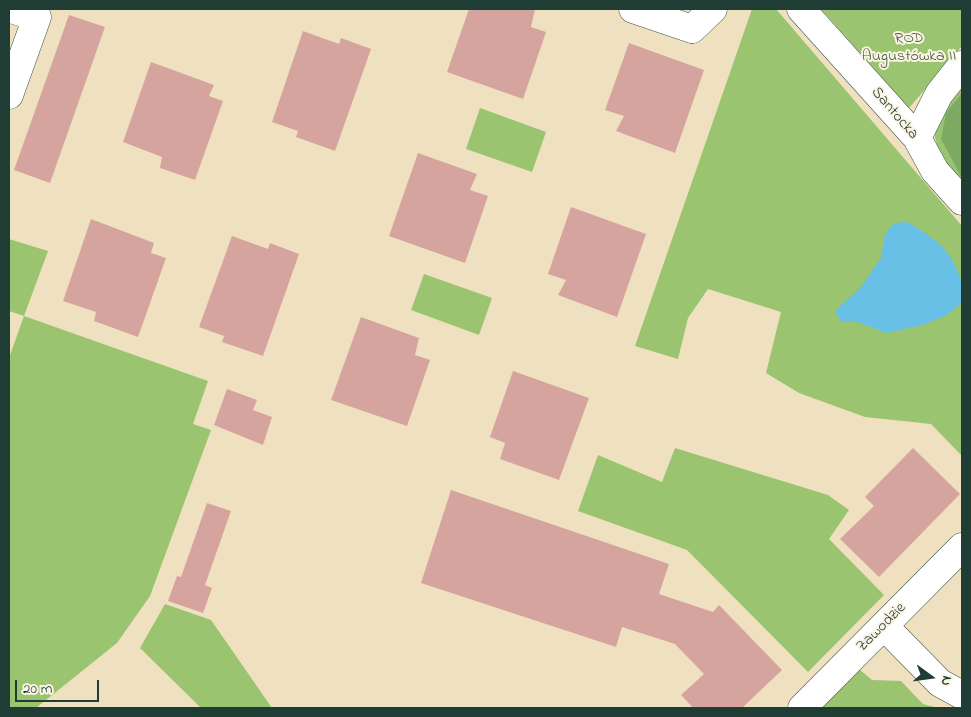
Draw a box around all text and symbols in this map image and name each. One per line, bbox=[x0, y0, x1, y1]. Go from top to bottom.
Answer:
park label: ROD Augustówka II bbox=[862, 29, 956, 67]
street label: Santocka bbox=[866, 84, 922, 144]
street label: Zawodzie bbox=[853, 599, 911, 657]
north arrow bbox=[906, 652, 956, 702]
scale bar bbox=[18, 670, 101, 702]
text: N bbox=[935, 674, 957, 688]
text: 20 m bbox=[23, 678, 52, 700]

